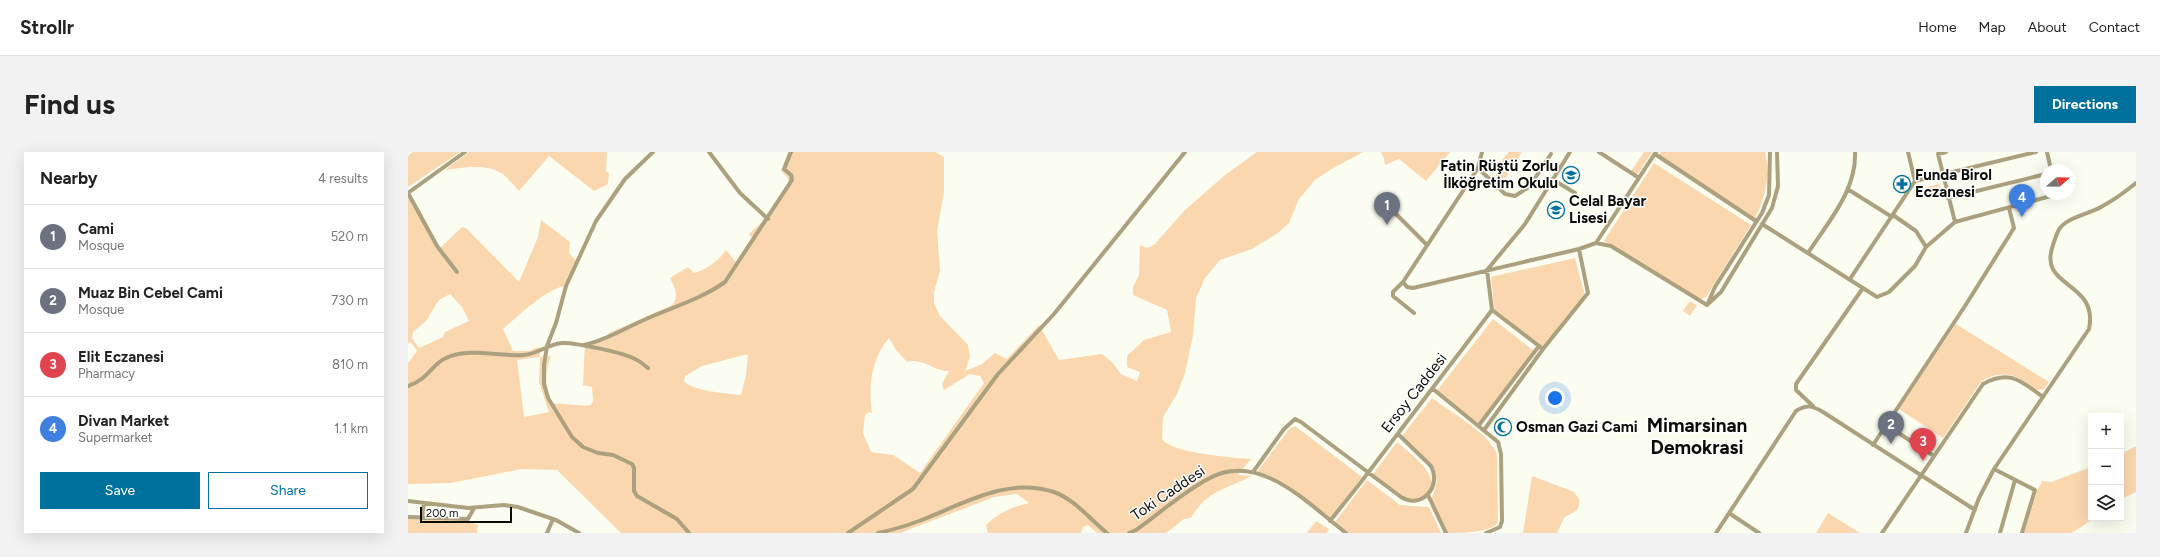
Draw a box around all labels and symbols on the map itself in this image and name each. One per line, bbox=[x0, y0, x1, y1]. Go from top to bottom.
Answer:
place label: Fatin Rüştü Zorlu İlköğretim Okulu bbox=[1440, 157, 1558, 192]
north arrow bbox=[2040, 164, 2076, 200]
school or university icon: Fatin Rüştü Zorlu İlköğretim Okulu bbox=[1561, 165, 1581, 185]
place label: Funda Birol Eczanesi bbox=[1915, 166, 1992, 201]
pharmacy icon: Funda Birol Eczanesi bbox=[1892, 174, 1912, 194]
pin: 4 bbox=[2009, 184, 2035, 217]
pin: 1 bbox=[1374, 192, 1400, 225]
place label: Celal Bayar Lisesi bbox=[1569, 192, 1646, 227]
school or university icon: Celal Bayar Lisesi bbox=[1546, 200, 1566, 220]
street label: Ersoy Caddesi bbox=[1377, 350, 1451, 436]
your location bbox=[1545, 388, 1565, 408]
pin: 2 bbox=[1878, 411, 1904, 444]
district label: Mimarsinan Demokrasi bbox=[1647, 414, 1747, 459]
mosque icon: Osman Gazi Cami bbox=[1493, 417, 1513, 437]
place label: Osman Gazi Cami bbox=[1516, 418, 1638, 436]
pin: 3 bbox=[1910, 428, 1936, 461]
street label: Toki Caddesi bbox=[1128, 462, 1208, 524]
scale bar bbox=[420, 505, 512, 524]

